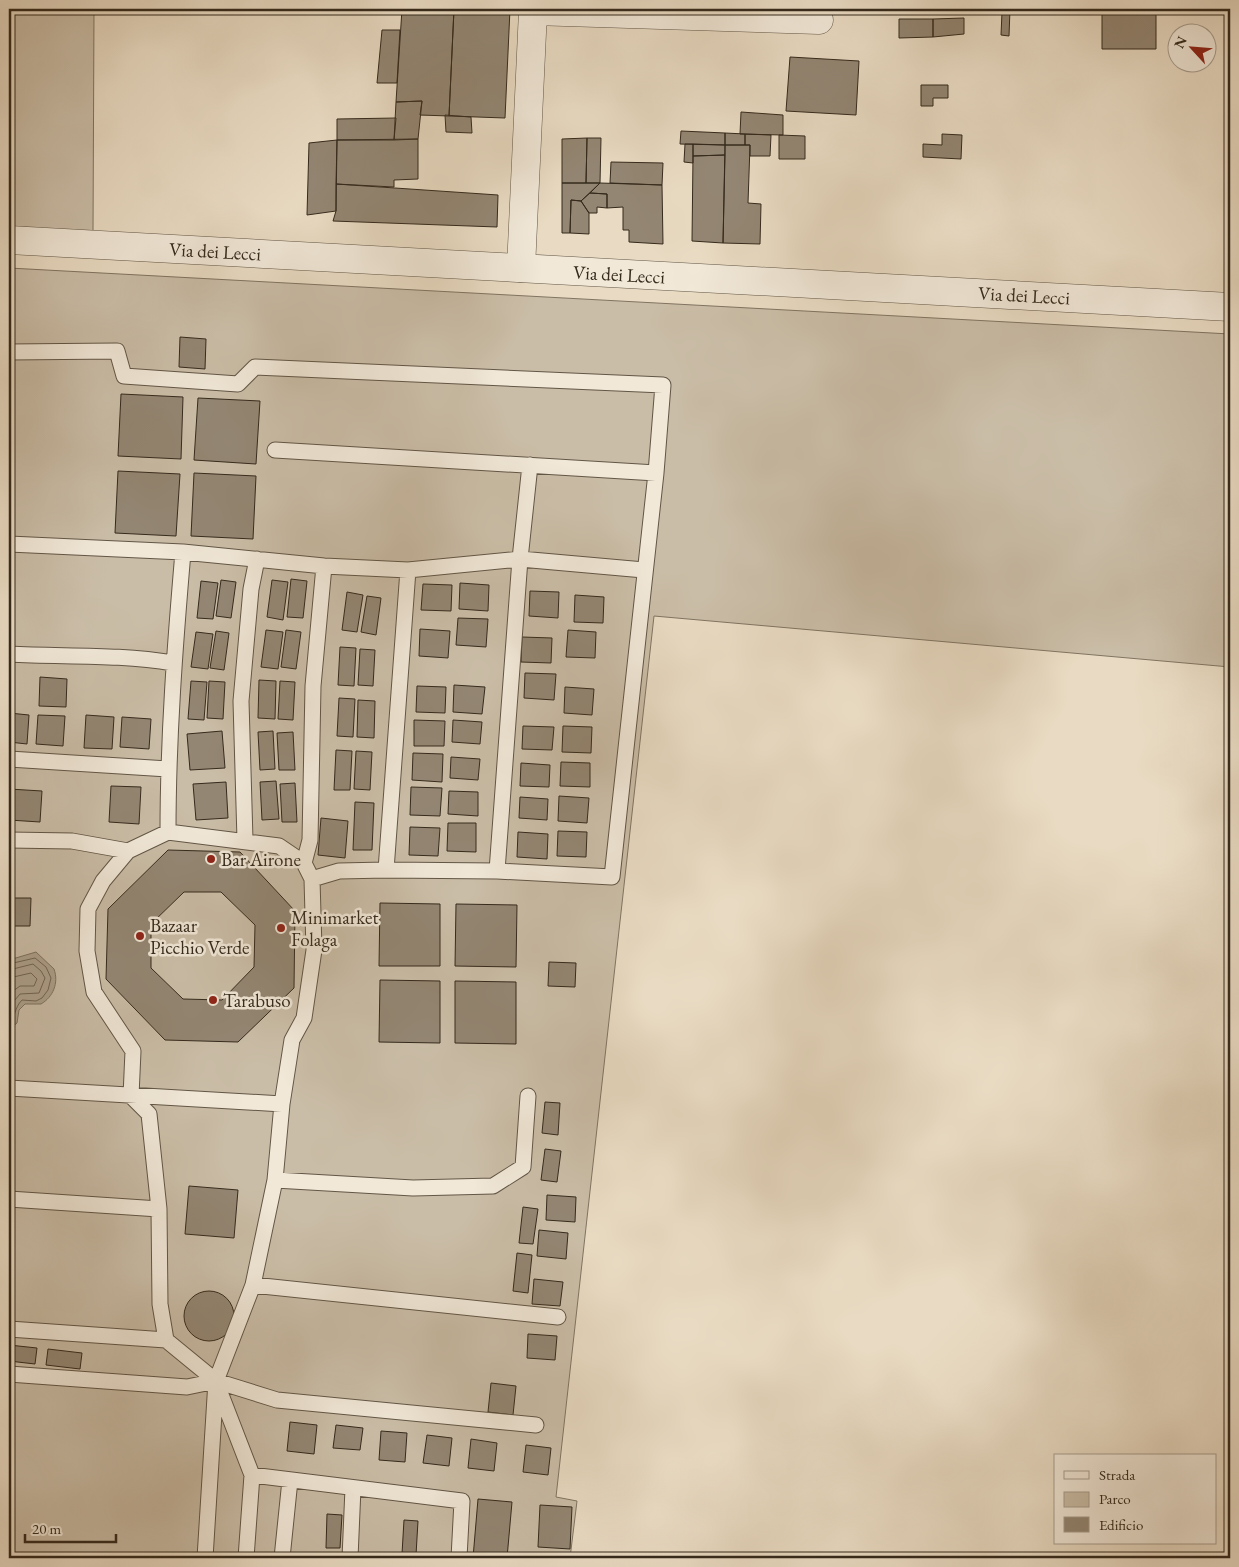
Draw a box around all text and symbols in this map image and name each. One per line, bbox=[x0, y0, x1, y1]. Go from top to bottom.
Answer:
north arrow bbox=[1166, 22, 1216, 72]
text: N bbox=[1170, 33, 1191, 51]
street label: Via dei Lecci bbox=[168, 237, 262, 266]
street label: Via dei Lecci bbox=[572, 260, 666, 289]
street label: Via dei Lecci bbox=[977, 281, 1071, 310]
place label: Bar Airone bbox=[221, 847, 301, 872]
marker: Bar Airone bbox=[205, 853, 217, 865]
place label: Minimarket Folaga bbox=[291, 905, 378, 952]
place label: Bazaar Picchio Verde bbox=[150, 913, 250, 960]
marker: Minimarket Folaga bbox=[275, 922, 287, 934]
marker: Bazaar Picchio Verde bbox=[134, 930, 146, 942]
place label: Tarabuso bbox=[223, 988, 291, 1013]
marker: Tarabuso bbox=[207, 994, 219, 1006]
legend bbox=[1054, 1454, 1216, 1544]
text: Strada bbox=[1099, 1465, 1135, 1484]
text: Parco bbox=[1099, 1489, 1131, 1508]
scale bar bbox=[25, 1512, 116, 1544]
text: Edificio bbox=[1099, 1515, 1143, 1534]
text: 20 m bbox=[32, 1519, 61, 1538]

